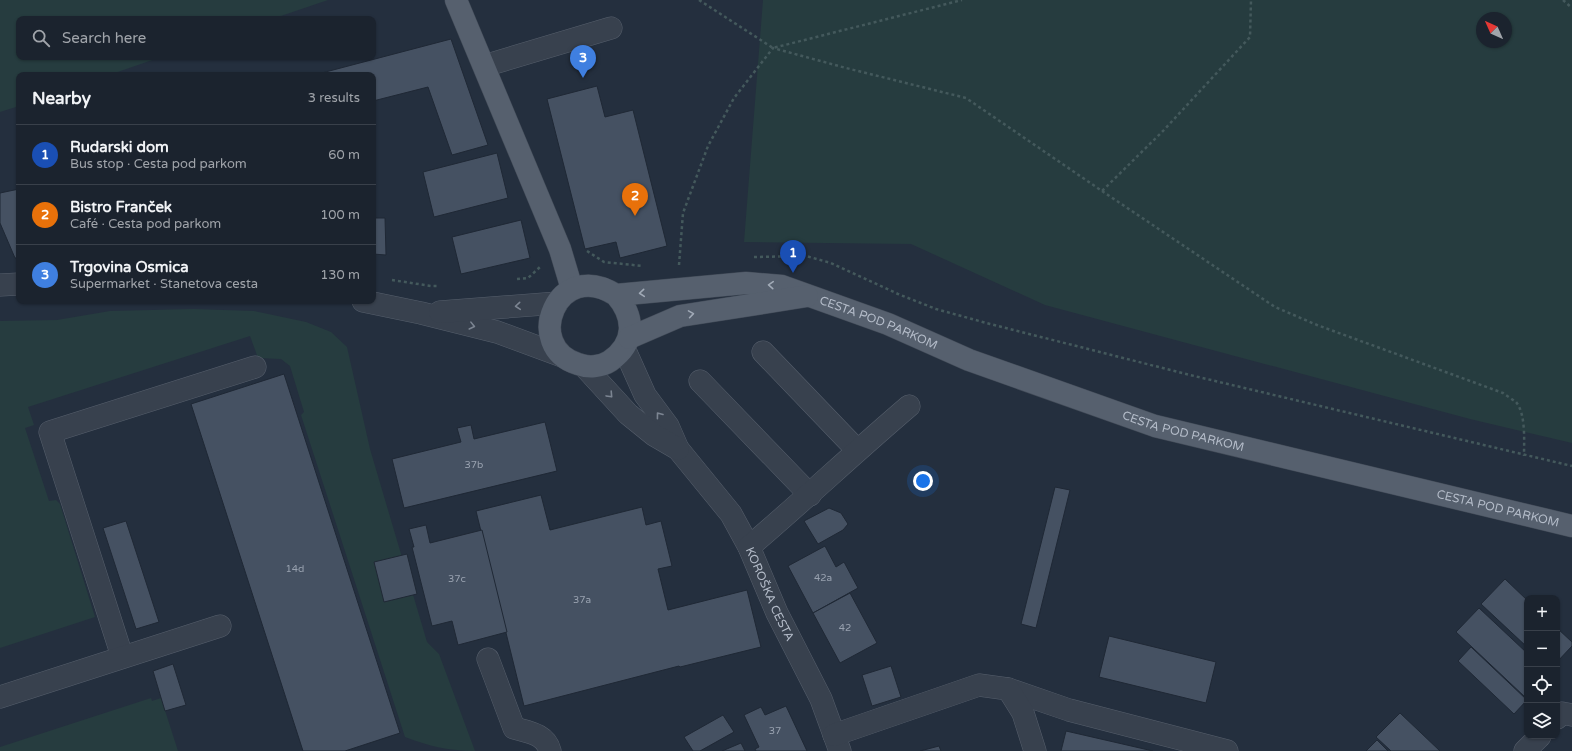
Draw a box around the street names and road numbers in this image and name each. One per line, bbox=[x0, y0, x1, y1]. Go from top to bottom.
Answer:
street label: CESTA POD PARKOM bbox=[818, 293, 940, 352]
street label: CESTA POD PARKOM bbox=[1120, 408, 1246, 454]
street label: CESTA POD PARKOM bbox=[1435, 487, 1561, 530]
street label: KOROŠKA CESTA bbox=[743, 545, 797, 643]

